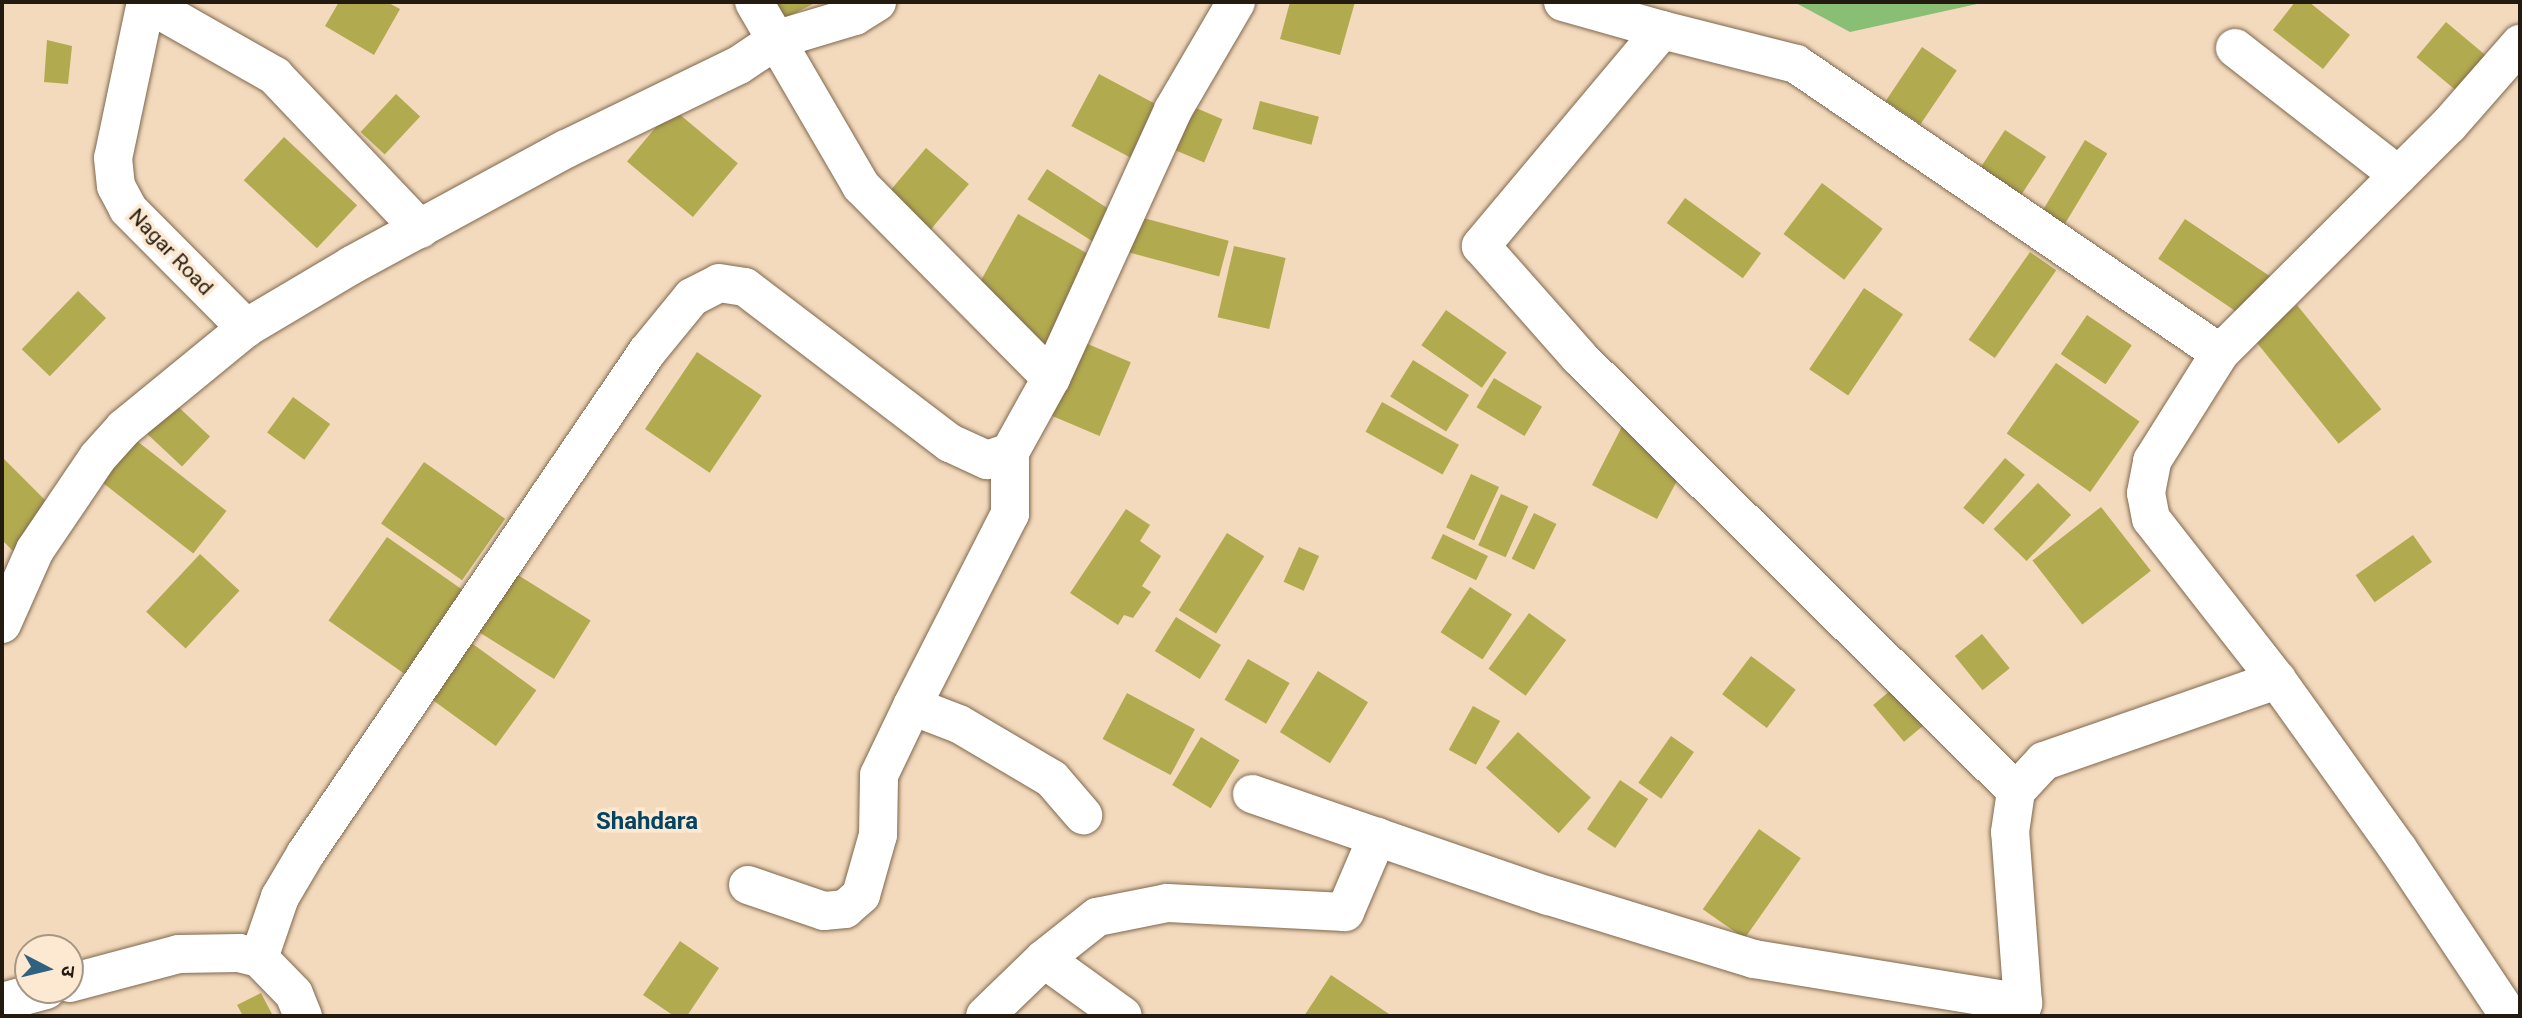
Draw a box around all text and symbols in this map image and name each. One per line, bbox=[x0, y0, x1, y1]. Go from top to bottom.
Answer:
street label: Nagar Road bbox=[124, 204, 218, 300]
district label: Shahdara bbox=[596, 808, 698, 836]
north arrow bbox=[14, 934, 84, 1004]
text: उ bbox=[56, 964, 80, 978]

